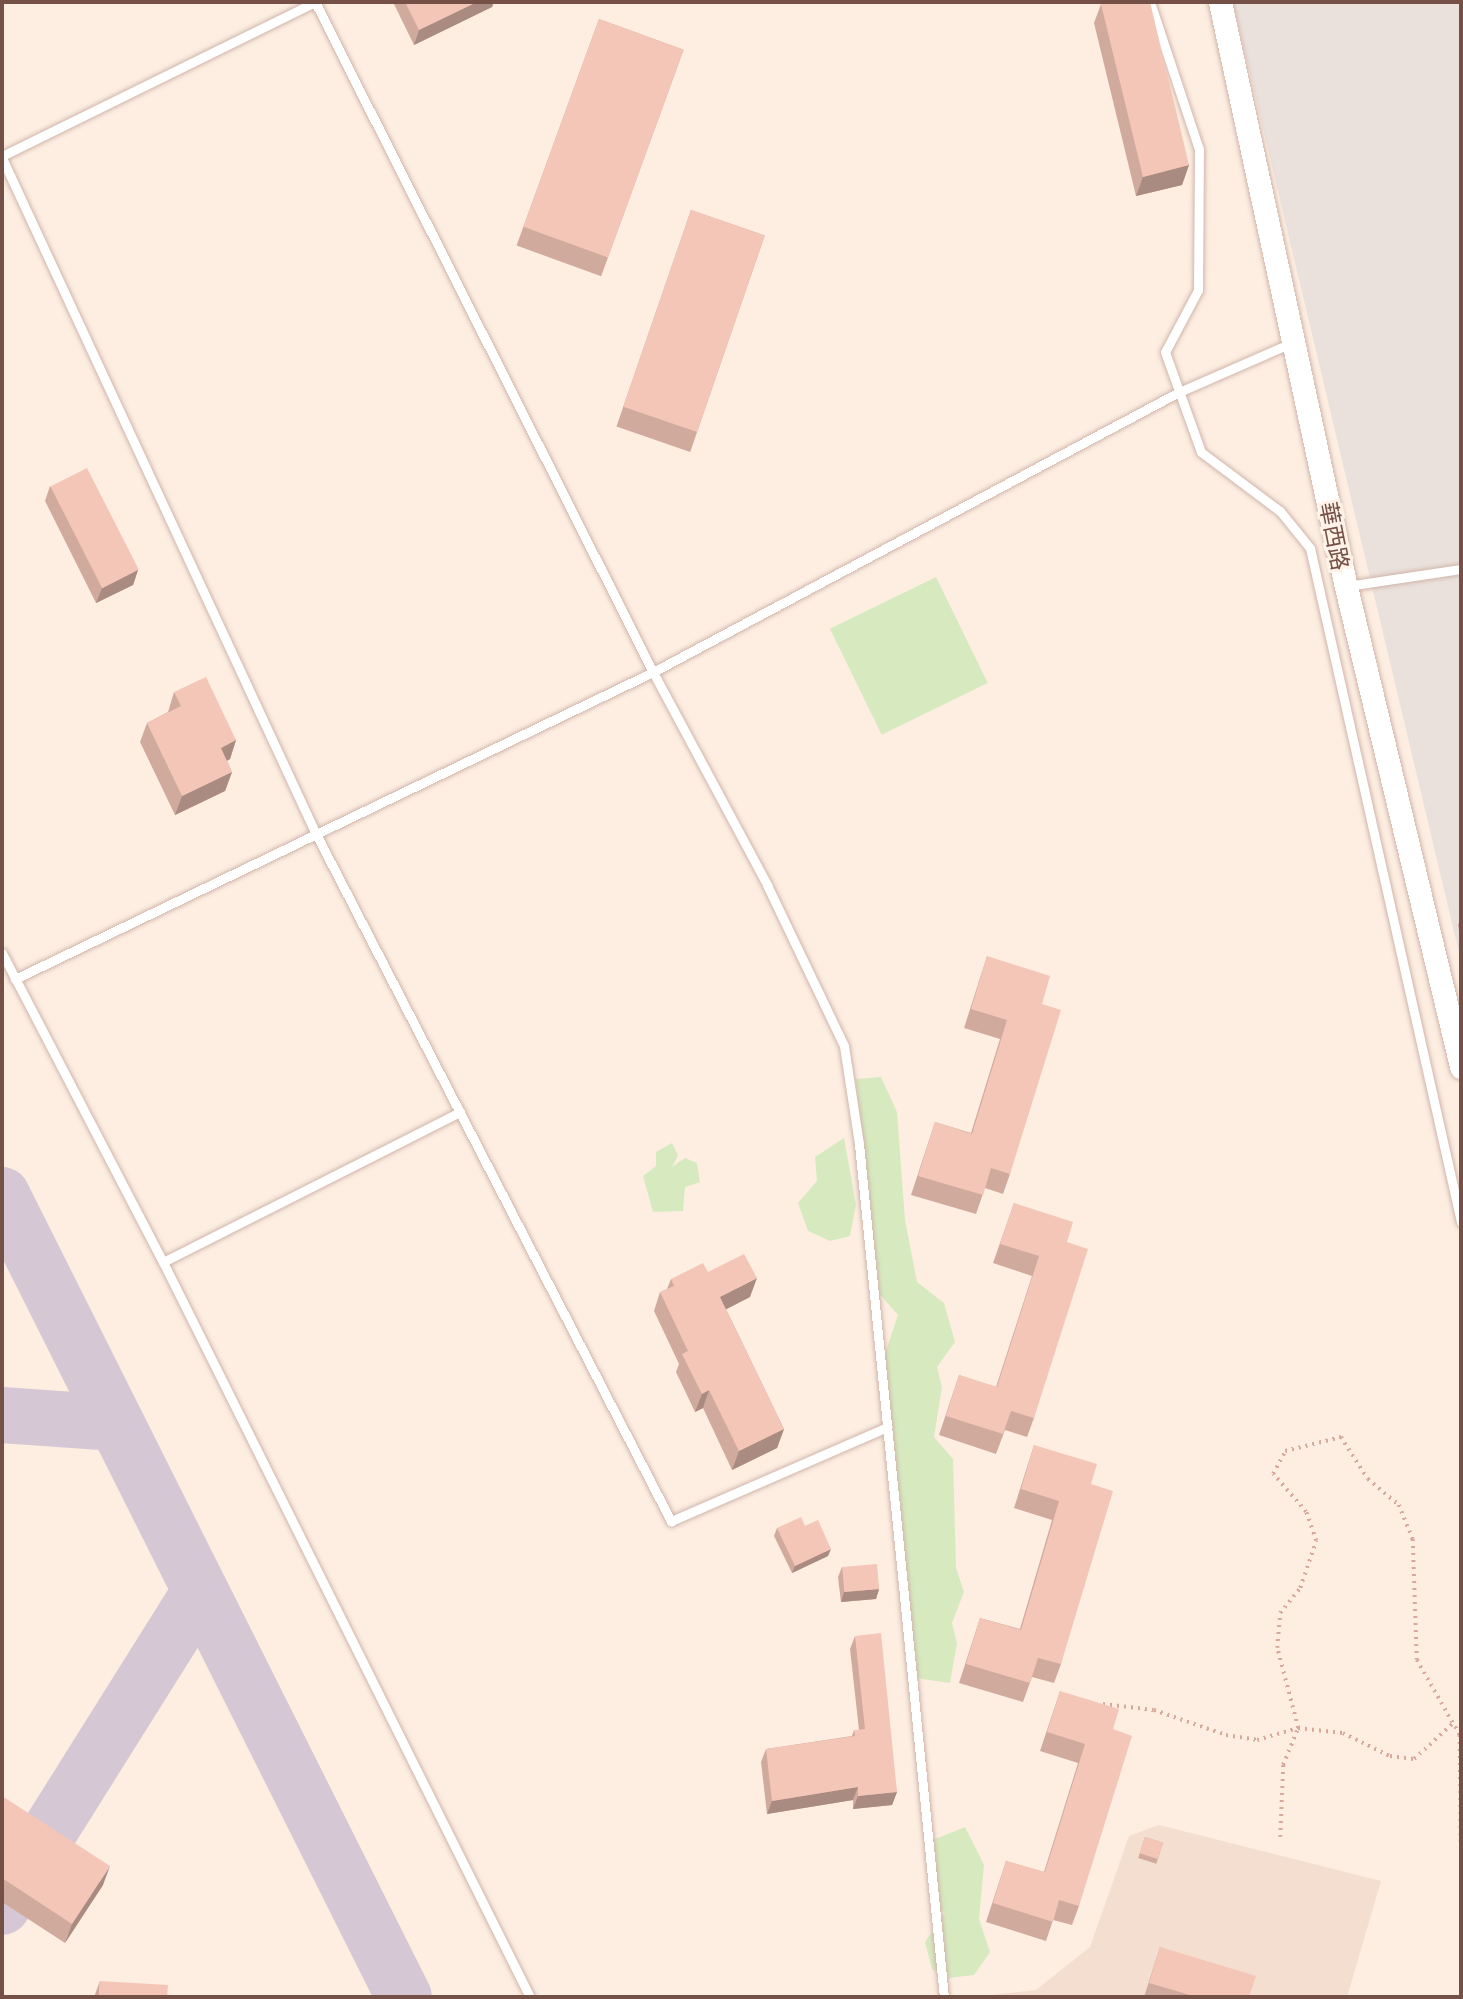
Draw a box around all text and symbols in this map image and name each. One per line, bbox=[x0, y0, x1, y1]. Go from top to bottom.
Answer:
street label: 華西路 bbox=[1315, 500, 1355, 572]

